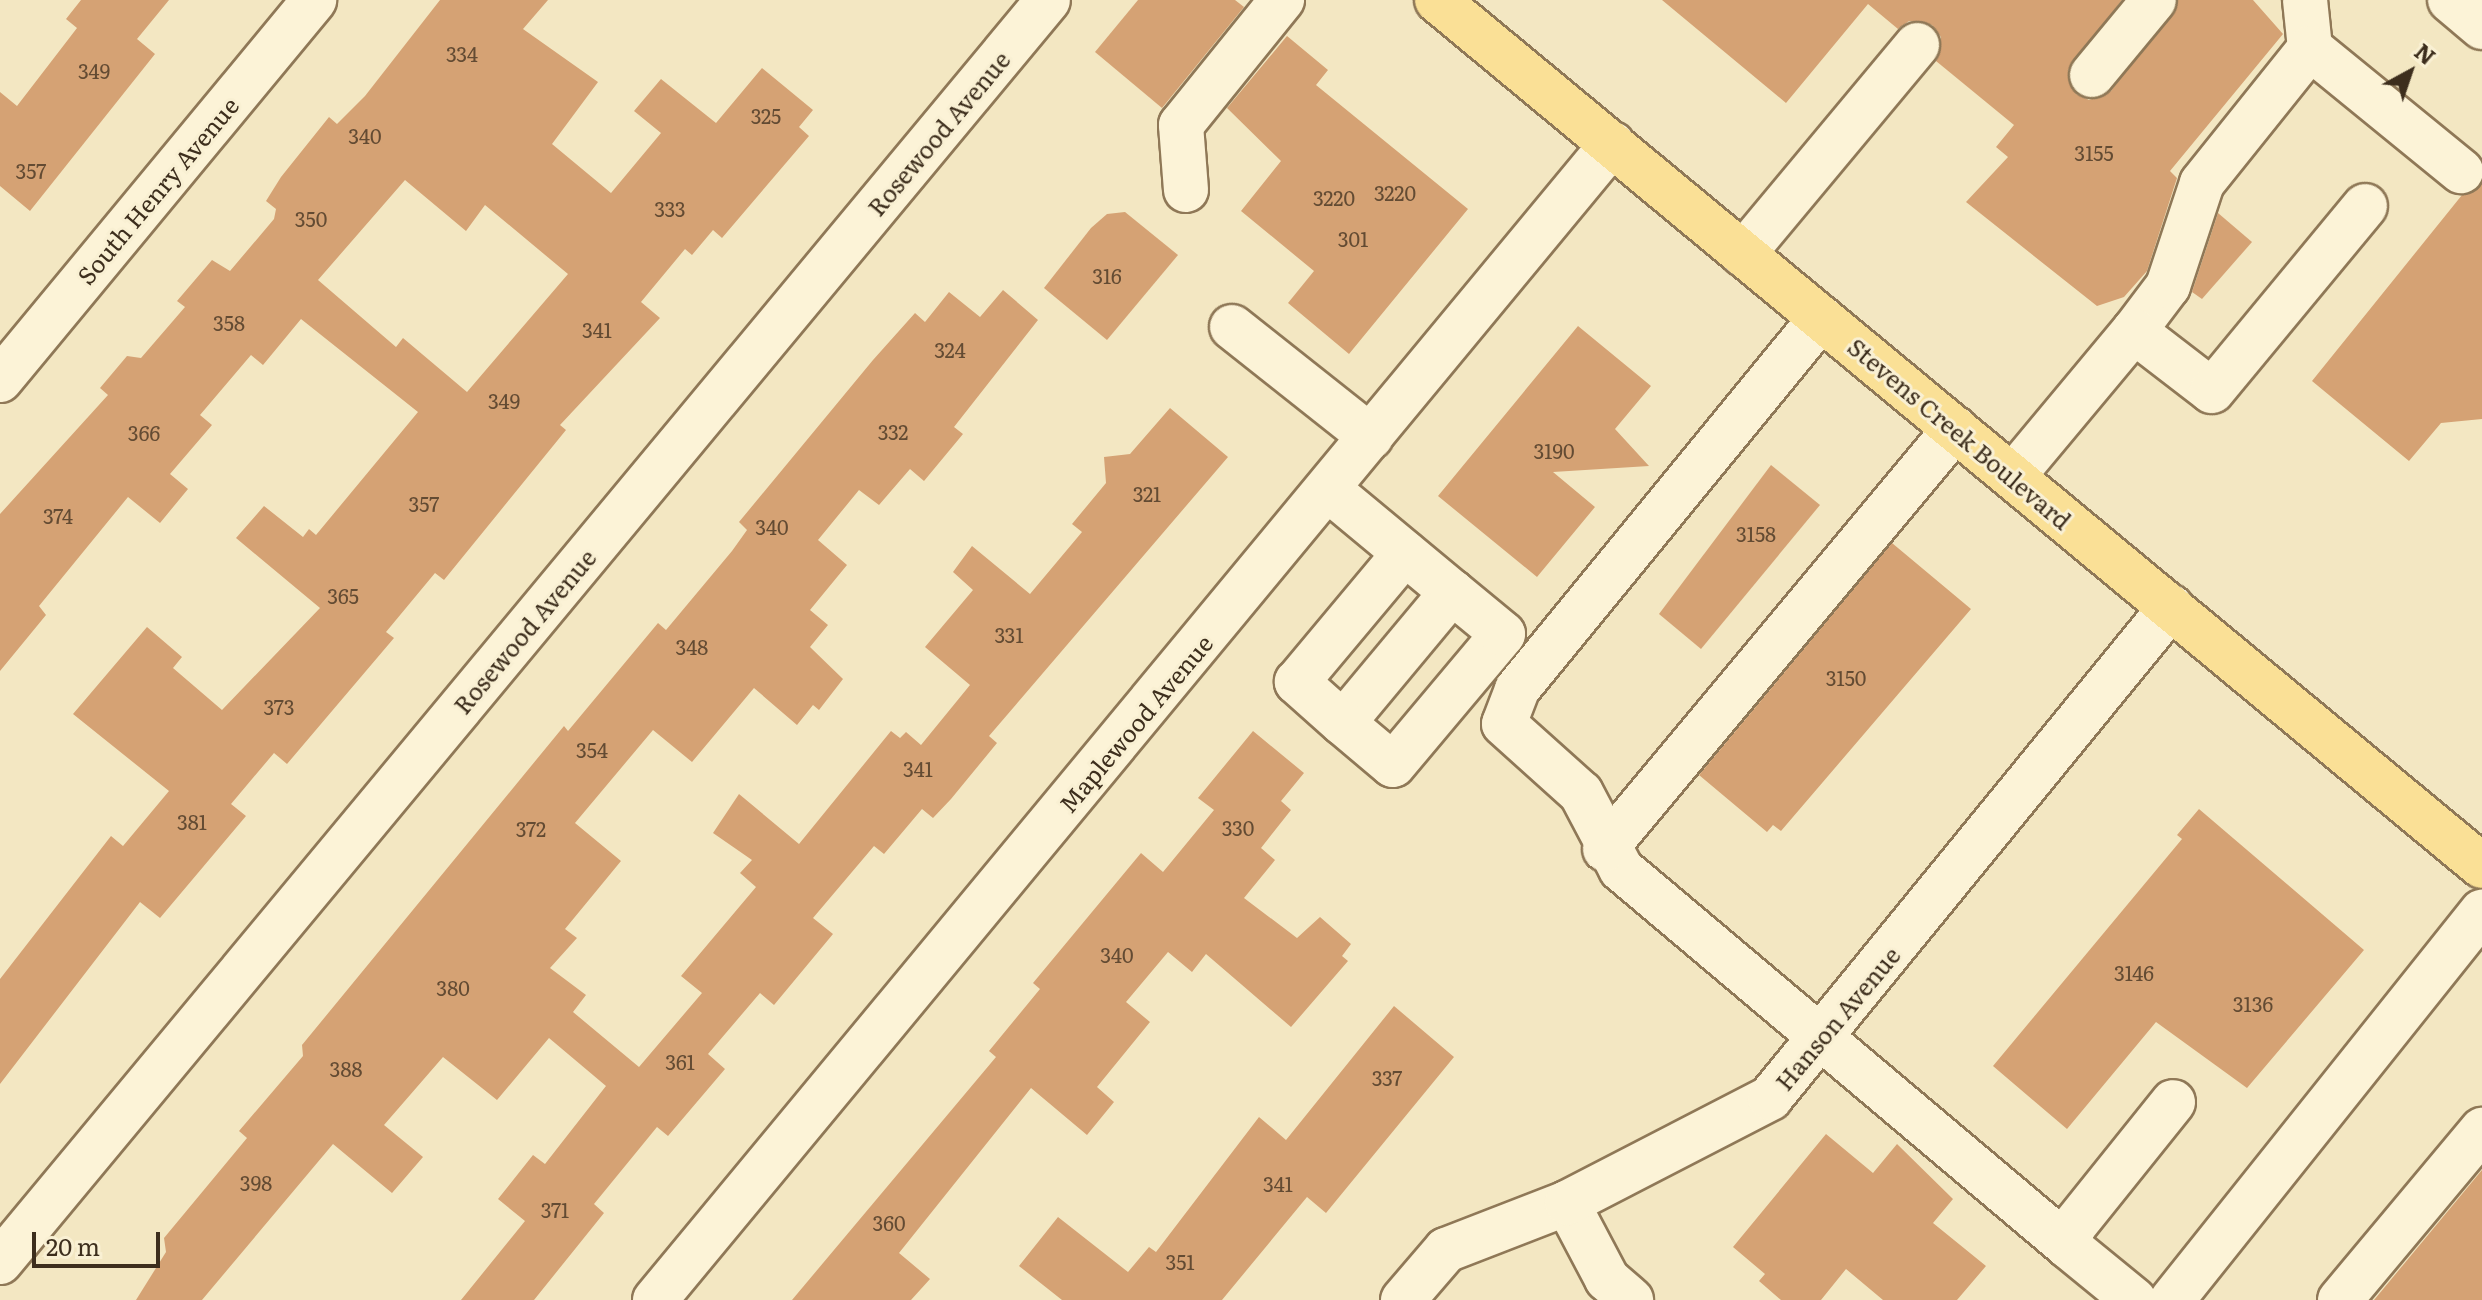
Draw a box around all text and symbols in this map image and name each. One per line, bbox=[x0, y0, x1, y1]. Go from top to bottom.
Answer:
north arrow bbox=[2370, 32, 2450, 112]
text: N bbox=[2408, 35, 2443, 72]
house number: 334 bbox=[446, 41, 478, 65]
street label: Rosewood Avenue bbox=[861, 45, 1015, 221]
house number: 349 bbox=[78, 58, 110, 82]
street label: South Henry Avenue bbox=[70, 91, 244, 289]
house number: 325 bbox=[751, 103, 781, 127]
house number: 340 bbox=[348, 123, 382, 147]
house number: 3155 bbox=[2074, 140, 2114, 164]
house number: 357 bbox=[16, 158, 46, 182]
house number: 3220 bbox=[1374, 180, 1416, 204]
house number: 3220 bbox=[1313, 185, 1355, 209]
house number: 333 bbox=[654, 196, 686, 220]
house number: 350 bbox=[295, 206, 327, 230]
house number: 301 bbox=[1338, 226, 1368, 250]
house number: 316 bbox=[1092, 263, 1122, 287]
house number: 358 bbox=[213, 310, 245, 334]
house number: 341 bbox=[582, 317, 612, 341]
street label: Stevens Creek Boulevard bbox=[1843, 331, 2077, 535]
house number: 324 bbox=[934, 337, 966, 361]
house number: 349 bbox=[488, 388, 520, 412]
house number: 332 bbox=[878, 419, 908, 443]
house number: 366 bbox=[128, 420, 160, 444]
house number: 3190 bbox=[1534, 438, 1574, 462]
house number: 321 bbox=[1133, 481, 1161, 505]
house number: 357 bbox=[409, 491, 439, 515]
house number: 374 bbox=[43, 503, 73, 527]
house number: 340 bbox=[755, 514, 789, 538]
house number: 3158 bbox=[1736, 521, 1776, 545]
street label: Rosewood Avenue bbox=[447, 543, 601, 719]
house number: 365 bbox=[327, 583, 359, 607]
house number: 331 bbox=[994, 622, 1024, 646]
street label: Maplewood Avenue bbox=[1052, 628, 1218, 818]
house number: 348 bbox=[676, 634, 708, 658]
house number: 3150 bbox=[1826, 665, 1866, 689]
house number: 373 bbox=[263, 694, 295, 718]
house number: 354 bbox=[576, 737, 608, 761]
house number: 341 bbox=[903, 756, 933, 780]
house number: 381 bbox=[177, 809, 207, 833]
house number: 330 bbox=[1222, 815, 1254, 839]
house number: 372 bbox=[516, 816, 546, 840]
street label: Hanson Avenue bbox=[1769, 941, 1905, 1095]
house number: 340 bbox=[1100, 942, 1134, 966]
house number: 3146 bbox=[2114, 960, 2154, 984]
house number: 380 bbox=[436, 975, 470, 999]
house number: 3136 bbox=[2233, 991, 2273, 1015]
house number: 361 bbox=[665, 1049, 695, 1073]
house number: 388 bbox=[330, 1056, 362, 1080]
house number: 337 bbox=[1372, 1065, 1402, 1089]
house number: 398 bbox=[240, 1170, 272, 1194]
house number: 341 bbox=[1263, 1171, 1293, 1195]
house number: 371 bbox=[541, 1197, 569, 1221]
house number: 360 bbox=[872, 1210, 906, 1234]
scale bar bbox=[36, 1216, 164, 1266]
text: 20 m bbox=[46, 1228, 100, 1263]
house number: 351 bbox=[1165, 1249, 1195, 1273]

